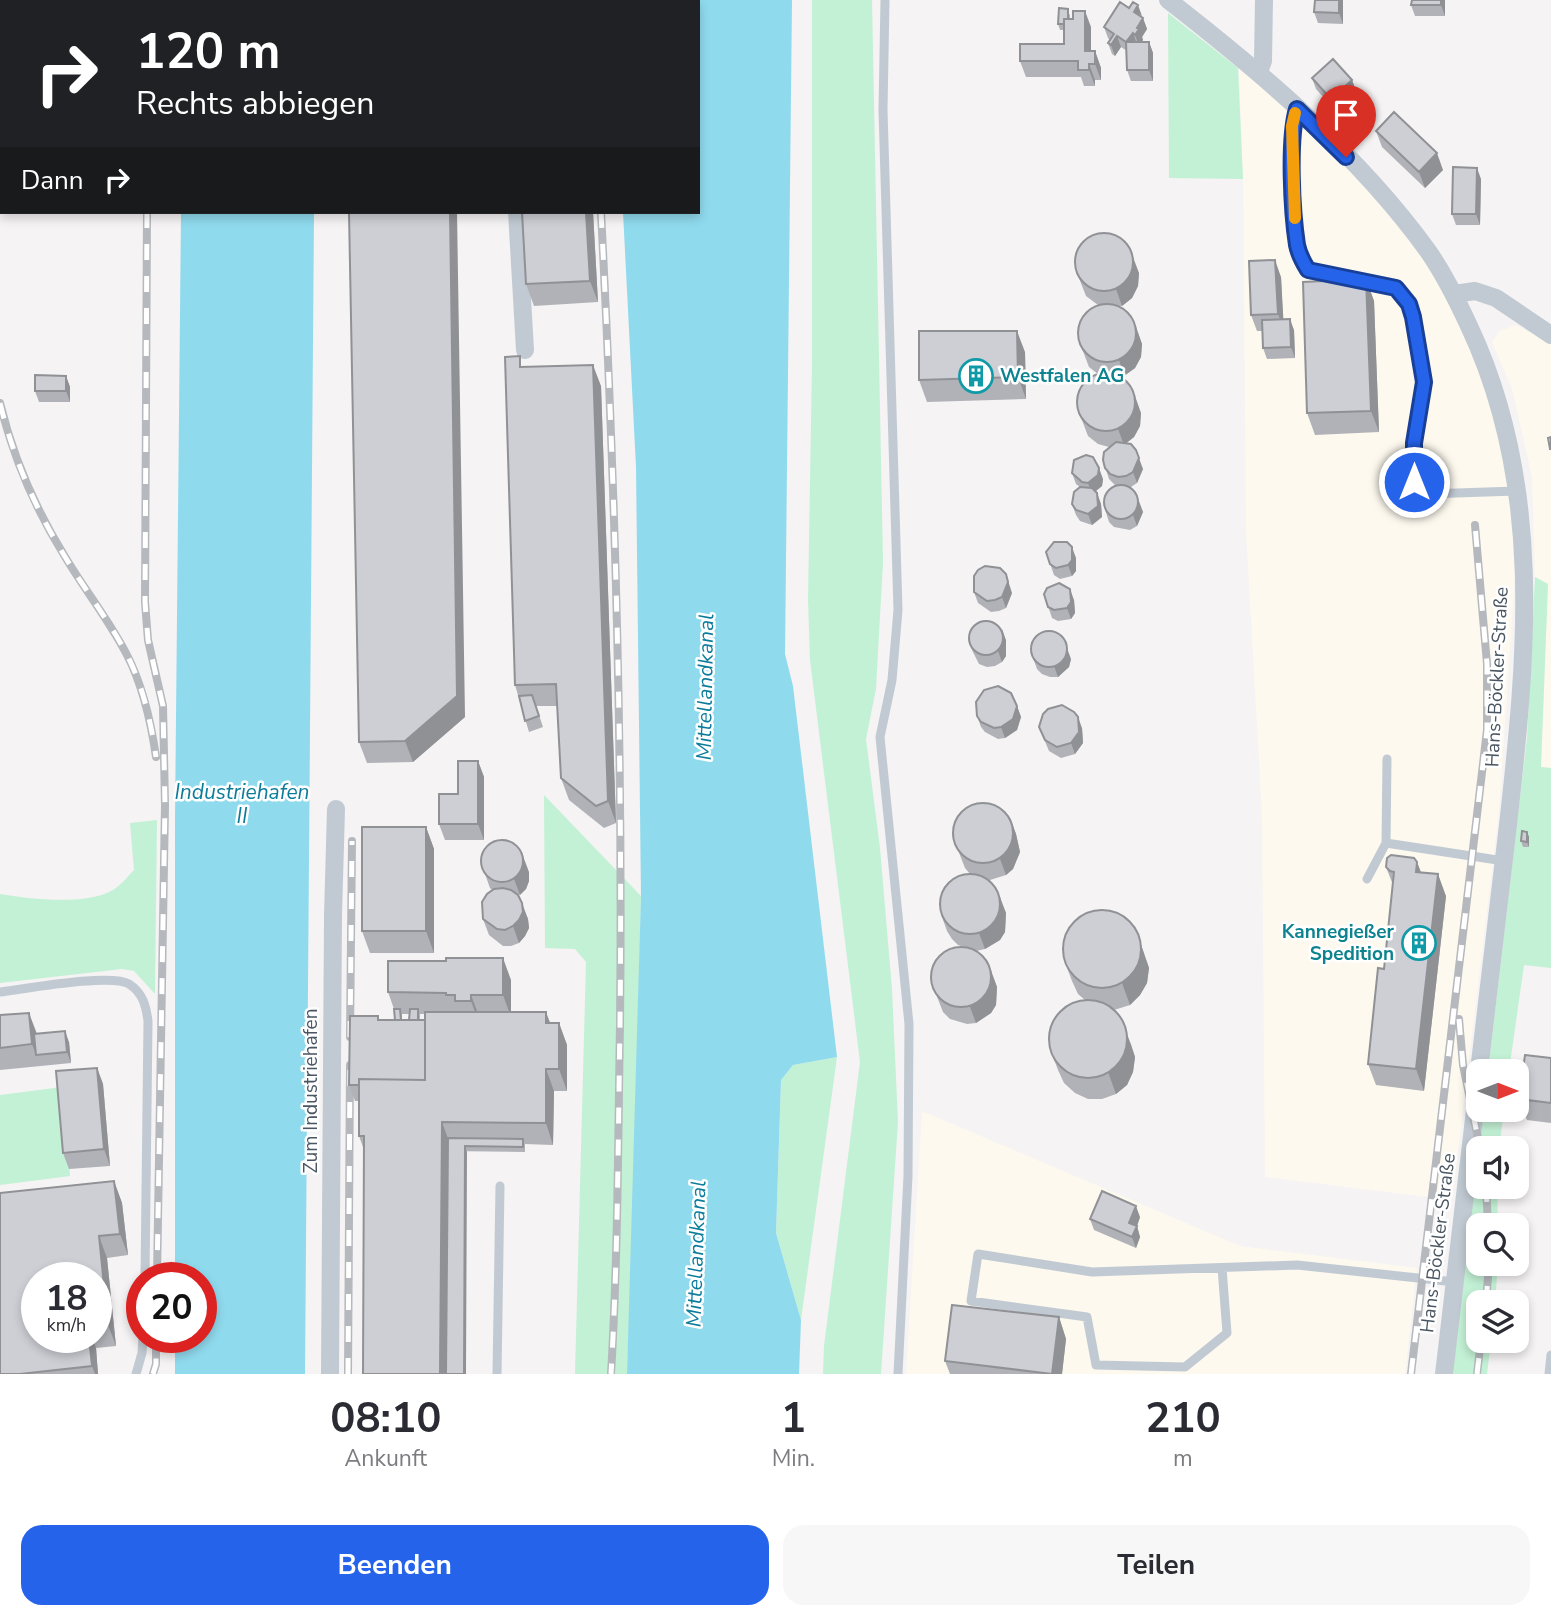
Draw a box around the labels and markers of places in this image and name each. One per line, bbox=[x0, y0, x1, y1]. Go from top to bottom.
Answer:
pin bbox=[1316, 85, 1376, 157]
building icon: Westfalen AG bbox=[957, 357, 995, 395]
place label: Westfalen AG bbox=[1000, 363, 1124, 389]
place label: Kannegießer Spedition bbox=[1282, 919, 1395, 967]
building icon: Kannegießer Spedition bbox=[1400, 924, 1438, 962]

